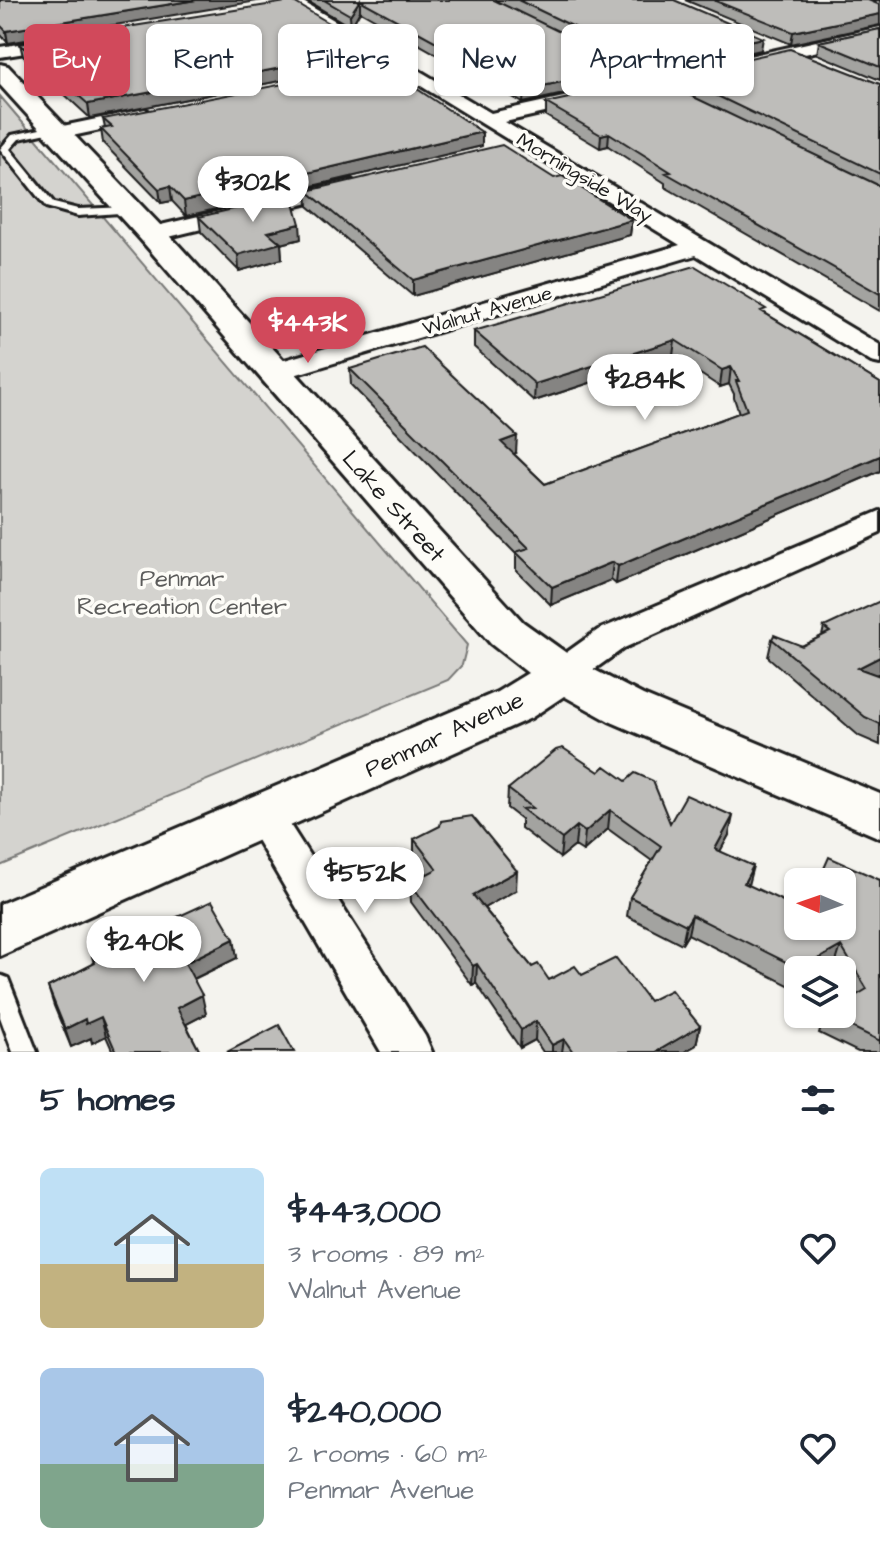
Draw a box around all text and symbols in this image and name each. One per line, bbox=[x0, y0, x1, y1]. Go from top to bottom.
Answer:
chip: Buy bbox=[24, 24, 130, 96]
chip: Rent bbox=[146, 24, 262, 96]
chip: Filters bbox=[278, 24, 418, 96]
chip: New bbox=[434, 24, 545, 96]
chip: Apartment bbox=[561, 24, 754, 96]
street label: Morningside Way bbox=[511, 126, 658, 230]
pin: $302K bbox=[197, 156, 309, 224]
text: $302K bbox=[216, 164, 290, 200]
street label: Walnut Avenue bbox=[419, 279, 555, 343]
pin: $443K bbox=[252, 297, 364, 365]
text: $443K bbox=[269, 305, 347, 341]
pin: $284K bbox=[589, 354, 701, 422]
text: $284K bbox=[605, 362, 685, 398]
street label: Lake Street bbox=[334, 443, 453, 570]
park label: Penmar Recreation Center bbox=[77, 562, 287, 624]
street label: Penmar Avenue bbox=[359, 683, 530, 787]
pin: $552K bbox=[309, 847, 421, 915]
text: $552K bbox=[324, 855, 406, 891]
north arrow bbox=[784, 868, 856, 940]
map controls bbox=[784, 868, 856, 1028]
pin: $240K bbox=[88, 916, 200, 984]
text: $240K bbox=[104, 924, 184, 960]
button: layers bbox=[784, 956, 856, 1028]
text: 5 homes bbox=[40, 1076, 176, 1124]
icon: filters bbox=[796, 1078, 840, 1122]
text: $443,000 bbox=[288, 1188, 441, 1236]
icon: home bbox=[104, 1200, 200, 1296]
icon: heart bbox=[796, 1226, 840, 1270]
text: 3 rooms · 89 m² bbox=[288, 1236, 485, 1272]
text: Walnut Avenue bbox=[288, 1272, 461, 1308]
text: $240,000 bbox=[288, 1388, 441, 1436]
icon: home bbox=[104, 1400, 200, 1496]
icon: heart bbox=[796, 1426, 840, 1470]
text: 2 rooms · 60 m² bbox=[288, 1436, 488, 1472]
text: Penmar Avenue bbox=[288, 1472, 474, 1508]

